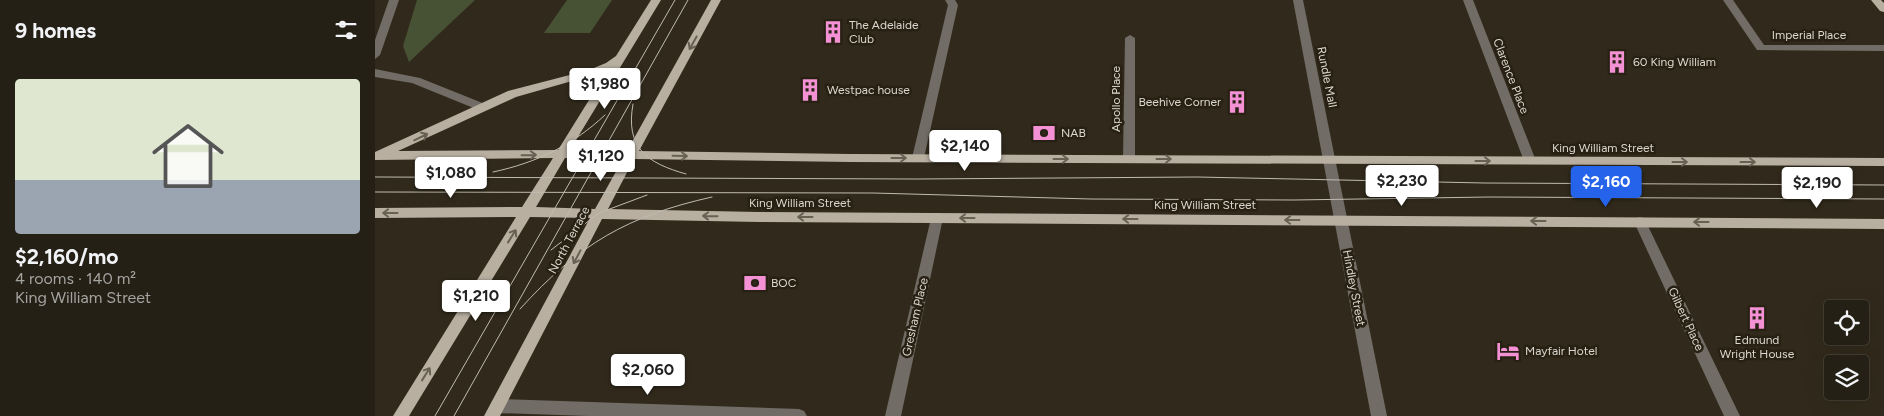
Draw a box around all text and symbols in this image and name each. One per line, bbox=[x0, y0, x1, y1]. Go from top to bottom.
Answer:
icon: filters bbox=[332, 16, 360, 44]
text: 9 homes bbox=[15, 18, 96, 43]
place label: The Adelaide Club bbox=[849, 18, 919, 46]
building icon: The Adelaide Club bbox=[820, 19, 846, 45]
street label: Imperial Place bbox=[1772, 28, 1847, 42]
one-way arrow bbox=[688, 35, 698, 50]
street label: Clarence Place bbox=[1490, 36, 1532, 116]
street label: Rundle Mall bbox=[1314, 45, 1340, 109]
building icon: 60 King William bbox=[1604, 49, 1630, 75]
place label: 60 King William bbox=[1633, 55, 1716, 69]
street label: Apollo Place bbox=[1109, 65, 1123, 132]
pin: $1,980 bbox=[564, 68, 646, 110]
text: $1,980 bbox=[580, 74, 630, 93]
building icon: Westpac house bbox=[797, 77, 823, 103]
place label: Westpac house bbox=[827, 83, 910, 97]
building icon: Beehive Corner bbox=[1224, 89, 1250, 115]
place label: Beehive Corner bbox=[1138, 95, 1221, 109]
icon: home bbox=[143, 111, 233, 201]
bank icon: NAB bbox=[1031, 120, 1057, 146]
place label: NAB bbox=[1061, 126, 1086, 140]
pin: $2,140 bbox=[924, 130, 1006, 172]
one-way arrow bbox=[413, 132, 428, 142]
text: $2,140 bbox=[940, 136, 990, 155]
pin: $1,120 bbox=[560, 140, 642, 182]
street label: King William Street bbox=[1552, 141, 1654, 155]
text: $1,120 bbox=[578, 146, 624, 165]
one-way arrow bbox=[520, 150, 536, 159]
one-way arrow bbox=[672, 151, 688, 161]
one-way arrow bbox=[890, 153, 906, 163]
one-way arrow bbox=[1052, 154, 1069, 164]
one-way arrow bbox=[1155, 154, 1171, 164]
pin: $1,080 bbox=[410, 156, 492, 199]
one-way arrow bbox=[1474, 156, 1491, 166]
one-way arrow bbox=[1672, 157, 1688, 167]
one-way arrow bbox=[1740, 157, 1756, 167]
text: $1,080 bbox=[426, 163, 476, 182]
pin: $2,230 bbox=[1361, 164, 1443, 207]
pin: $2,160 bbox=[1565, 166, 1647, 208]
pin: $2,190 bbox=[1776, 166, 1858, 209]
text: $2,230 bbox=[1377, 171, 1427, 190]
text: $2,160 bbox=[1582, 172, 1630, 191]
text: $2,190 bbox=[1793, 173, 1841, 192]
street label: King William Street bbox=[749, 196, 851, 210]
street label: King William Street bbox=[1154, 198, 1256, 212]
street label: North Terrace bbox=[545, 204, 593, 276]
one-way arrow bbox=[383, 208, 399, 218]
one-way arrow bbox=[703, 211, 719, 221]
one-way arrow bbox=[797, 212, 814, 222]
one-way arrow bbox=[960, 213, 976, 223]
one-way arrow bbox=[1122, 214, 1138, 224]
one-way arrow bbox=[1285, 215, 1301, 225]
one-way arrow bbox=[1531, 216, 1547, 226]
one-way arrow bbox=[1693, 217, 1710, 227]
one-way arrow bbox=[507, 230, 517, 244]
text: $2,160/mo bbox=[15, 244, 118, 269]
one-way arrow bbox=[572, 249, 581, 264]
street label: Hindley Street bbox=[1340, 249, 1368, 328]
text: 4 rooms · 140 m² bbox=[15, 269, 136, 288]
bank icon: BOC bbox=[742, 270, 768, 296]
place label: BOC bbox=[771, 276, 797, 290]
street label: Gresham Place bbox=[899, 276, 931, 358]
pin: $1,210 bbox=[435, 280, 517, 322]
street label: Gilbert Place bbox=[1665, 285, 1707, 353]
text: $1,210 bbox=[453, 286, 499, 305]
text: King William Street bbox=[15, 288, 151, 307]
map controls bbox=[1824, 300, 1869, 400]
button: locate bbox=[1824, 300, 1869, 345]
building icon: Edmund Wright House bbox=[1744, 305, 1770, 331]
place label: Edmund Wright House bbox=[1720, 333, 1795, 361]
hotel icon: Mayfair Hotel bbox=[1495, 338, 1521, 364]
place label: Mayfair Hotel bbox=[1525, 344, 1597, 358]
pin: $2,060 bbox=[607, 354, 689, 396]
button: layers bbox=[1824, 355, 1869, 400]
text: $2,060 bbox=[622, 360, 674, 379]
one-way arrow bbox=[422, 368, 432, 382]

